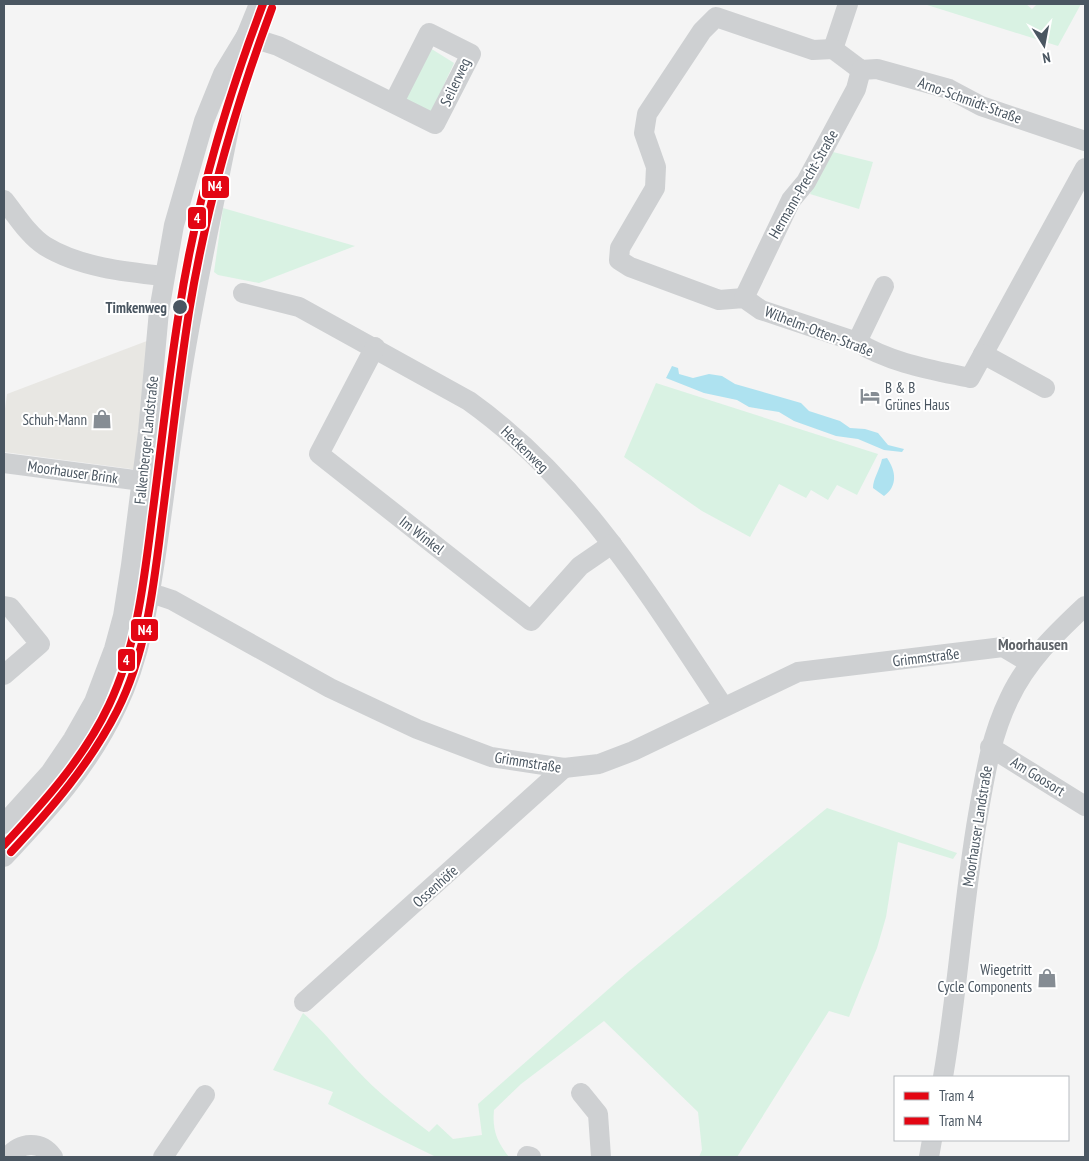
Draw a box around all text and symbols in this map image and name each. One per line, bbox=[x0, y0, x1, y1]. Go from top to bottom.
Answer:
north arrow bbox=[1019, 20, 1069, 70]
text: N bbox=[1041, 48, 1052, 67]
street label: Seilerweg bbox=[436, 55, 474, 109]
street label: Arno-Schmidt-Straße bbox=[916, 72, 1024, 128]
street label: Hermann-Precht-Straße bbox=[764, 126, 842, 242]
line badge: N4 bbox=[201, 175, 230, 199]
text: N4 bbox=[208, 177, 222, 195]
line badge: 4 bbox=[187, 206, 207, 230]
text: 4 bbox=[194, 209, 201, 227]
place label: Timkenweg bbox=[105, 298, 167, 317]
marker: Timkenweg bbox=[171, 298, 189, 316]
street label: Wilhelm-Otten-Straße bbox=[762, 302, 876, 360]
street label: Falkenberger Landstraße bbox=[130, 375, 162, 505]
place label: B & B Grünes Haus bbox=[885, 378, 950, 414]
hotel icon: B & B Grünes Haus bbox=[859, 385, 881, 407]
shop icon: Schuh-Mann bbox=[91, 408, 113, 430]
place label: Schuh-Mann bbox=[22, 410, 87, 429]
street label: Heckenweg bbox=[497, 422, 553, 476]
street label: Moorhauser Brink bbox=[27, 456, 120, 488]
street label: Im Winkel bbox=[396, 512, 449, 559]
line badge: N4 bbox=[130, 618, 159, 642]
text: N4 bbox=[138, 621, 152, 639]
district label: Moorhausen bbox=[998, 634, 1068, 654]
street label: Grimmstraße bbox=[892, 643, 960, 671]
line badge: 4 bbox=[117, 648, 136, 672]
text: 4 bbox=[123, 651, 130, 669]
street label: Grimmstraße bbox=[493, 747, 563, 777]
street label: Am Goosort bbox=[1007, 752, 1069, 800]
street label: Moorhauser Landstraße bbox=[958, 764, 996, 888]
street label: Ossenhöfe bbox=[409, 861, 461, 911]
place label: Wiegetritt Cycle Components bbox=[938, 960, 1032, 996]
shop icon: Wiegetritt Cycle Components bbox=[1036, 967, 1058, 989]
legend bbox=[894, 1076, 1069, 1141]
text: Tram 4 bbox=[939, 1086, 974, 1105]
text: Tram N4 bbox=[939, 1111, 983, 1130]

